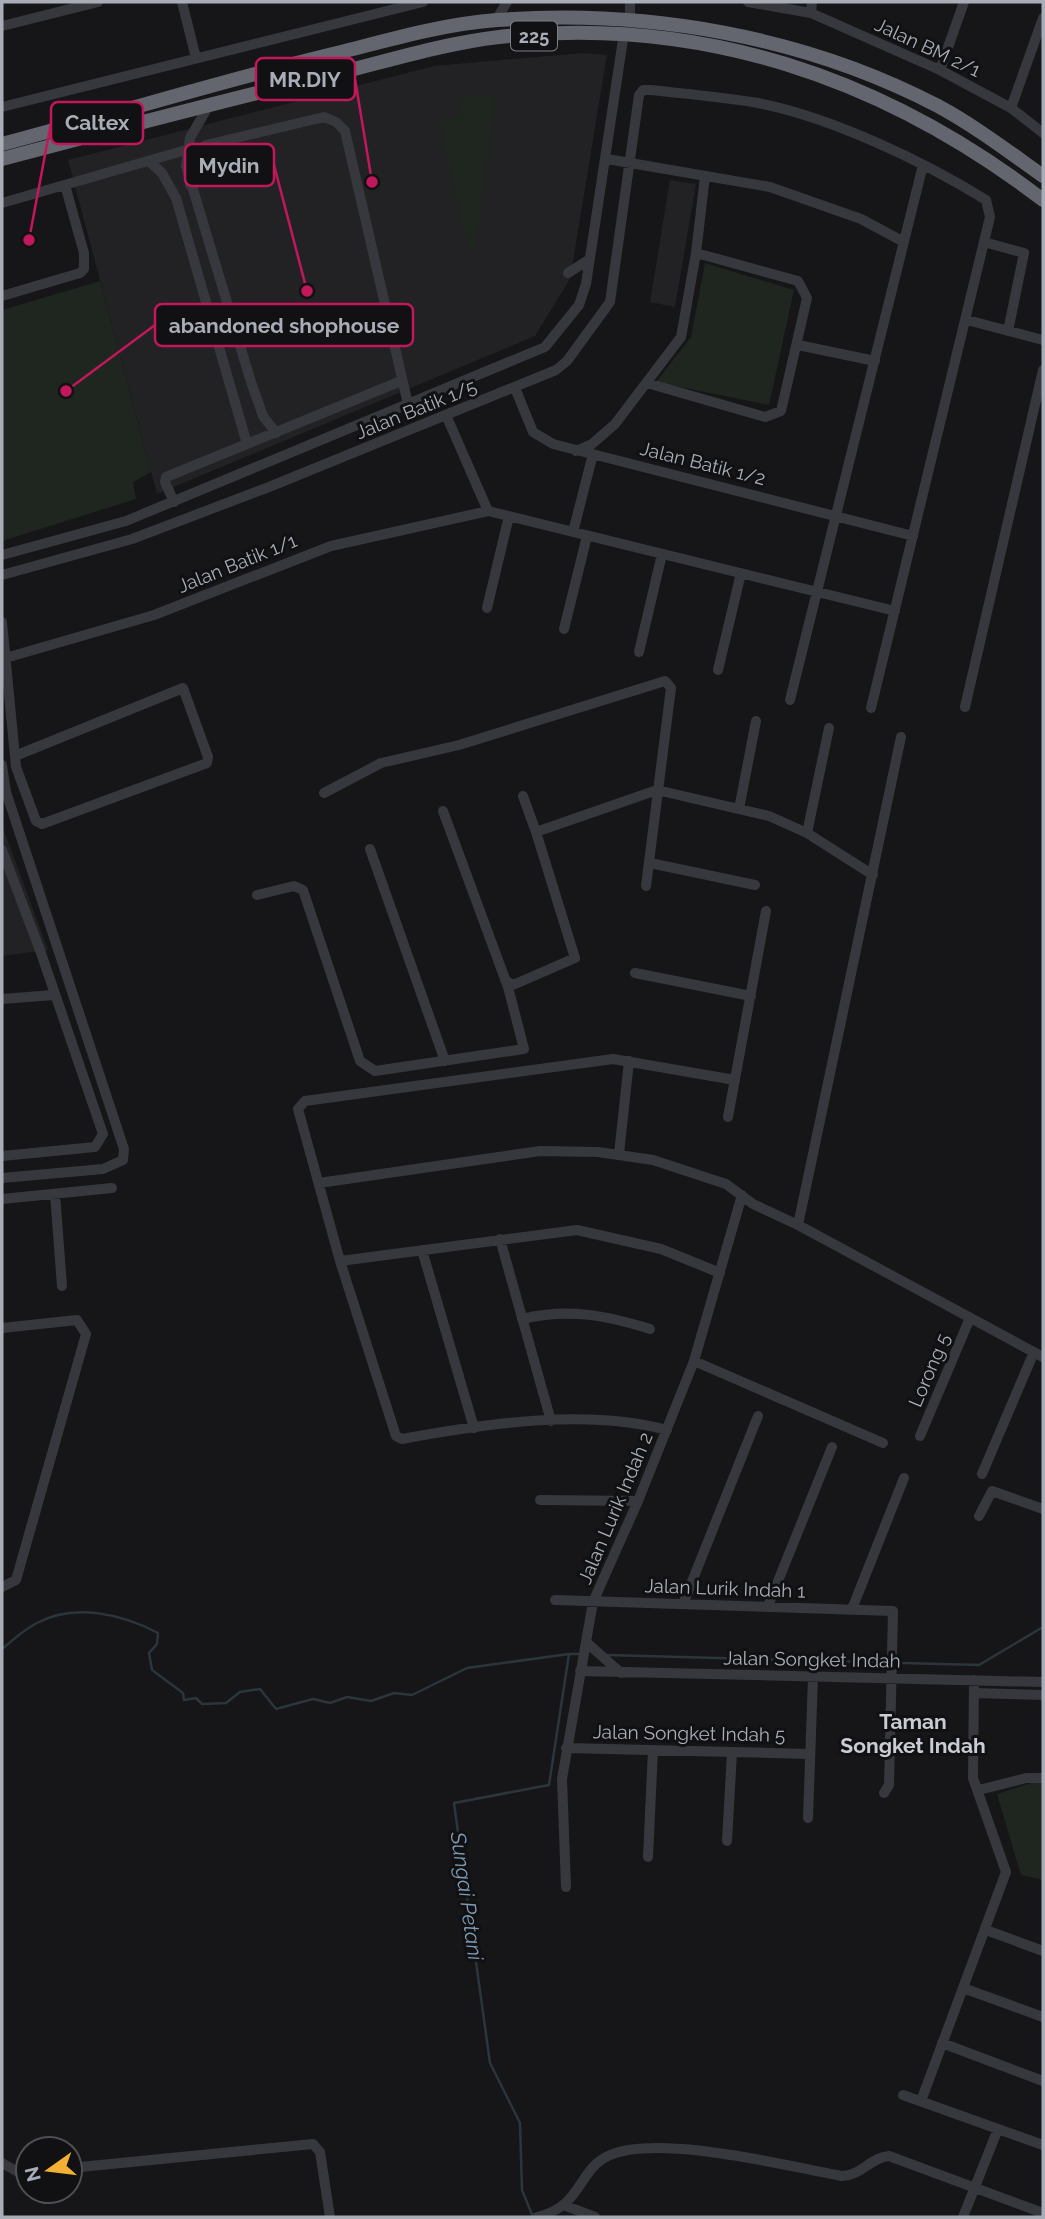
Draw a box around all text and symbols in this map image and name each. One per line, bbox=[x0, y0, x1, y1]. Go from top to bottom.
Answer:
street label: Jalan BM 2/1 bbox=[872, 13, 984, 81]
road number: 225 bbox=[511, 22, 557, 51]
callout: MR.DIY bbox=[256, 58, 355, 100]
text: MR.DIY bbox=[269, 67, 341, 92]
callout: Caltex bbox=[51, 102, 143, 144]
text: Caltex bbox=[65, 110, 130, 135]
callout: Mydin bbox=[185, 144, 274, 186]
text: Mydin bbox=[199, 153, 259, 178]
callout: abandoned shophouse bbox=[155, 304, 413, 346]
text: abandoned shophouse bbox=[169, 313, 400, 338]
street label: Jalan Batik 1/5 bbox=[352, 375, 480, 443]
street label: Jalan Batik 1/2 bbox=[638, 437, 768, 489]
street label: Jalan Batik 1/1 bbox=[174, 529, 300, 597]
street label: Lorong 5 bbox=[904, 1330, 954, 1410]
street label: Jalan Lurik Indah 2 bbox=[573, 1429, 657, 1587]
street label: Jalan Lurik Indah 1 bbox=[644, 1574, 806, 1602]
street label: Jalan Songket Indah bbox=[723, 1646, 901, 1672]
district label: Taman Songket Indah bbox=[840, 1709, 986, 1758]
street label: Jalan Songket Indah 5 bbox=[593, 1720, 785, 1746]
water label: Sungai Petani bbox=[445, 1829, 488, 1962]
north arrow bbox=[14, 2135, 84, 2205]
text: N bbox=[20, 2164, 45, 2184]

